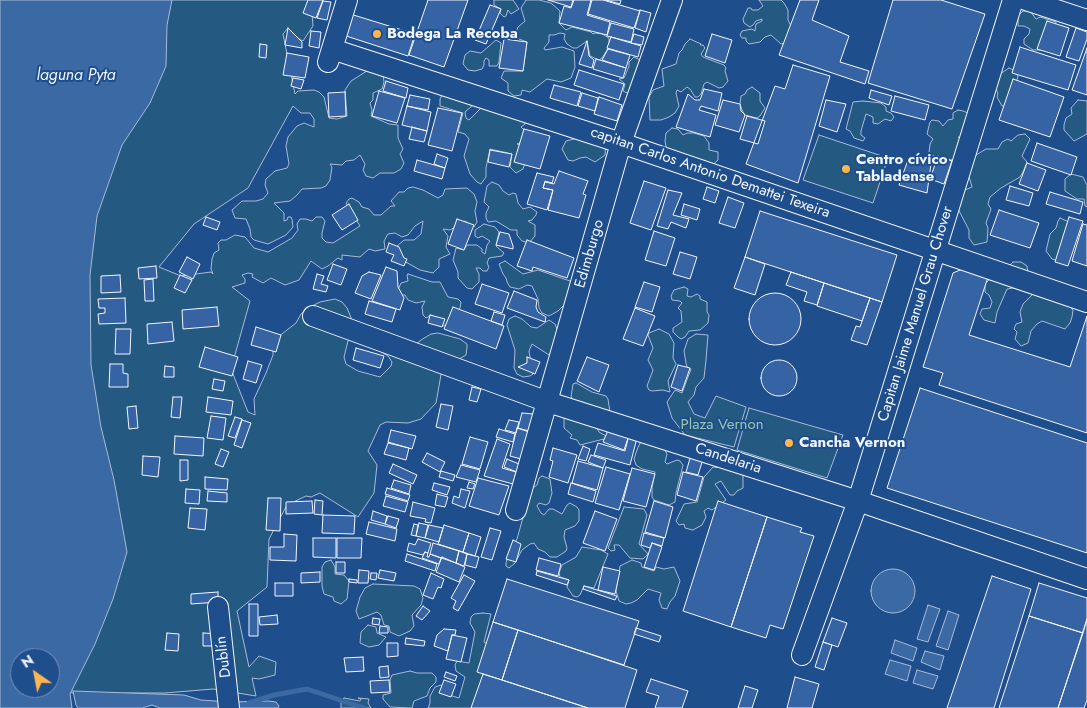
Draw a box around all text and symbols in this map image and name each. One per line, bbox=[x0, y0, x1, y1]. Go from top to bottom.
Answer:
place label: Bodega La Recoba bbox=[387, 25, 518, 43]
marker: Bodega La Recoba bbox=[371, 28, 383, 40]
water label: laguna Pyta bbox=[36, 66, 116, 86]
street label: capitan Carlos Antonio Demattei Texeira bbox=[588, 123, 832, 223]
place label: Centro cívico Tabladense bbox=[856, 151, 948, 186]
marker: Centro cívico Tabladense bbox=[840, 163, 852, 175]
street label: Capitan Jaime Manuel Grau Chover bbox=[875, 204, 957, 424]
street label: Edimburgo bbox=[572, 218, 608, 290]
park label: Plaza Vernon bbox=[680, 416, 764, 434]
place label: Cancha Vernon bbox=[799, 434, 905, 452]
marker: Cancha Vernon bbox=[783, 437, 795, 449]
street label: Candelaria bbox=[693, 440, 763, 478]
street label: Dublín bbox=[213, 635, 235, 679]
north arrow bbox=[10, 648, 60, 698]
text: N bbox=[17, 650, 37, 673]

